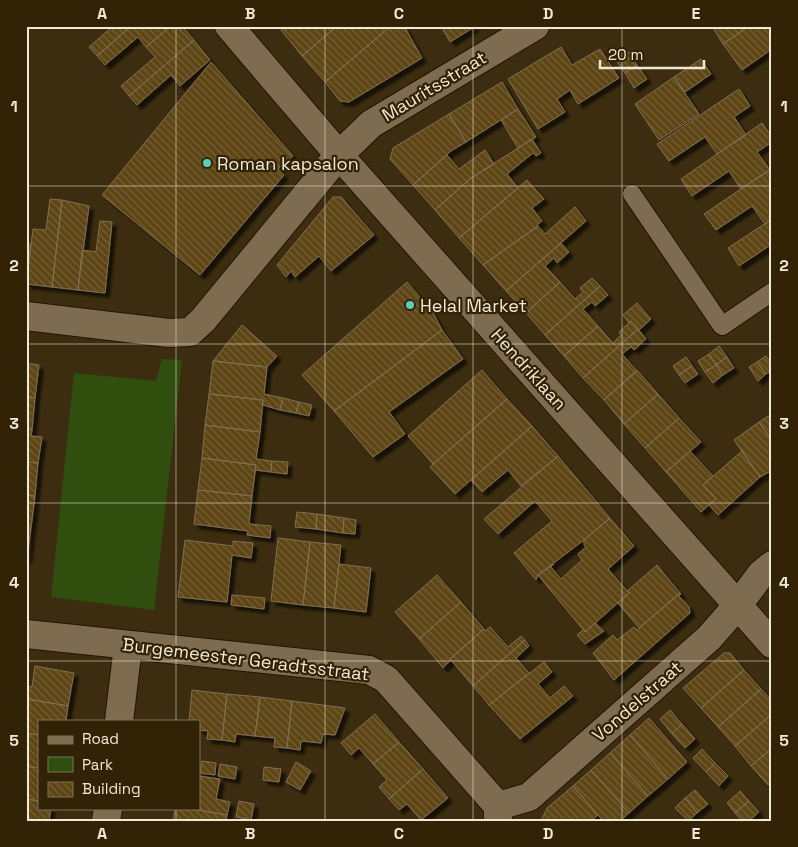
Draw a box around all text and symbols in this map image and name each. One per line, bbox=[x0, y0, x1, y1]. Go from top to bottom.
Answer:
text: A bbox=[97, 3, 107, 24]
text: B bbox=[245, 3, 255, 24]
text: C bbox=[394, 3, 404, 24]
text: D bbox=[543, 3, 553, 24]
text: E bbox=[692, 3, 701, 24]
scale bar bbox=[600, 38, 704, 70]
text: 20 m bbox=[608, 45, 643, 64]
street label: Mauritsstraat bbox=[377, 46, 491, 126]
text: 1 bbox=[10, 96, 18, 117]
text: 1 bbox=[780, 96, 788, 117]
place label: Roman kapsalon bbox=[217, 152, 359, 175]
marker: Roman kapsalon bbox=[201, 157, 213, 169]
text: 2 bbox=[9, 255, 19, 276]
text: 2 bbox=[779, 255, 789, 276]
place label: Helal Market bbox=[420, 294, 527, 317]
marker: Helal Market bbox=[404, 299, 416, 311]
street label: Hendriklaan bbox=[486, 323, 572, 415]
text: 3 bbox=[9, 413, 19, 434]
text: 3 bbox=[779, 413, 789, 434]
text: 4 bbox=[9, 572, 19, 593]
text: 4 bbox=[779, 572, 789, 593]
street label: Burgemeester Geradtsstraat bbox=[121, 632, 371, 686]
street label: Vondelstraat bbox=[587, 656, 687, 746]
legend bbox=[38, 720, 200, 810]
text: Road bbox=[82, 729, 119, 748]
text: 5 bbox=[9, 730, 19, 751]
text: 5 bbox=[779, 730, 789, 751]
text: Park bbox=[82, 755, 113, 774]
text: Building bbox=[82, 779, 141, 798]
text: A bbox=[97, 823, 107, 844]
text: B bbox=[245, 823, 255, 844]
text: C bbox=[394, 823, 404, 844]
text: D bbox=[543, 823, 553, 844]
text: E bbox=[692, 823, 701, 844]

